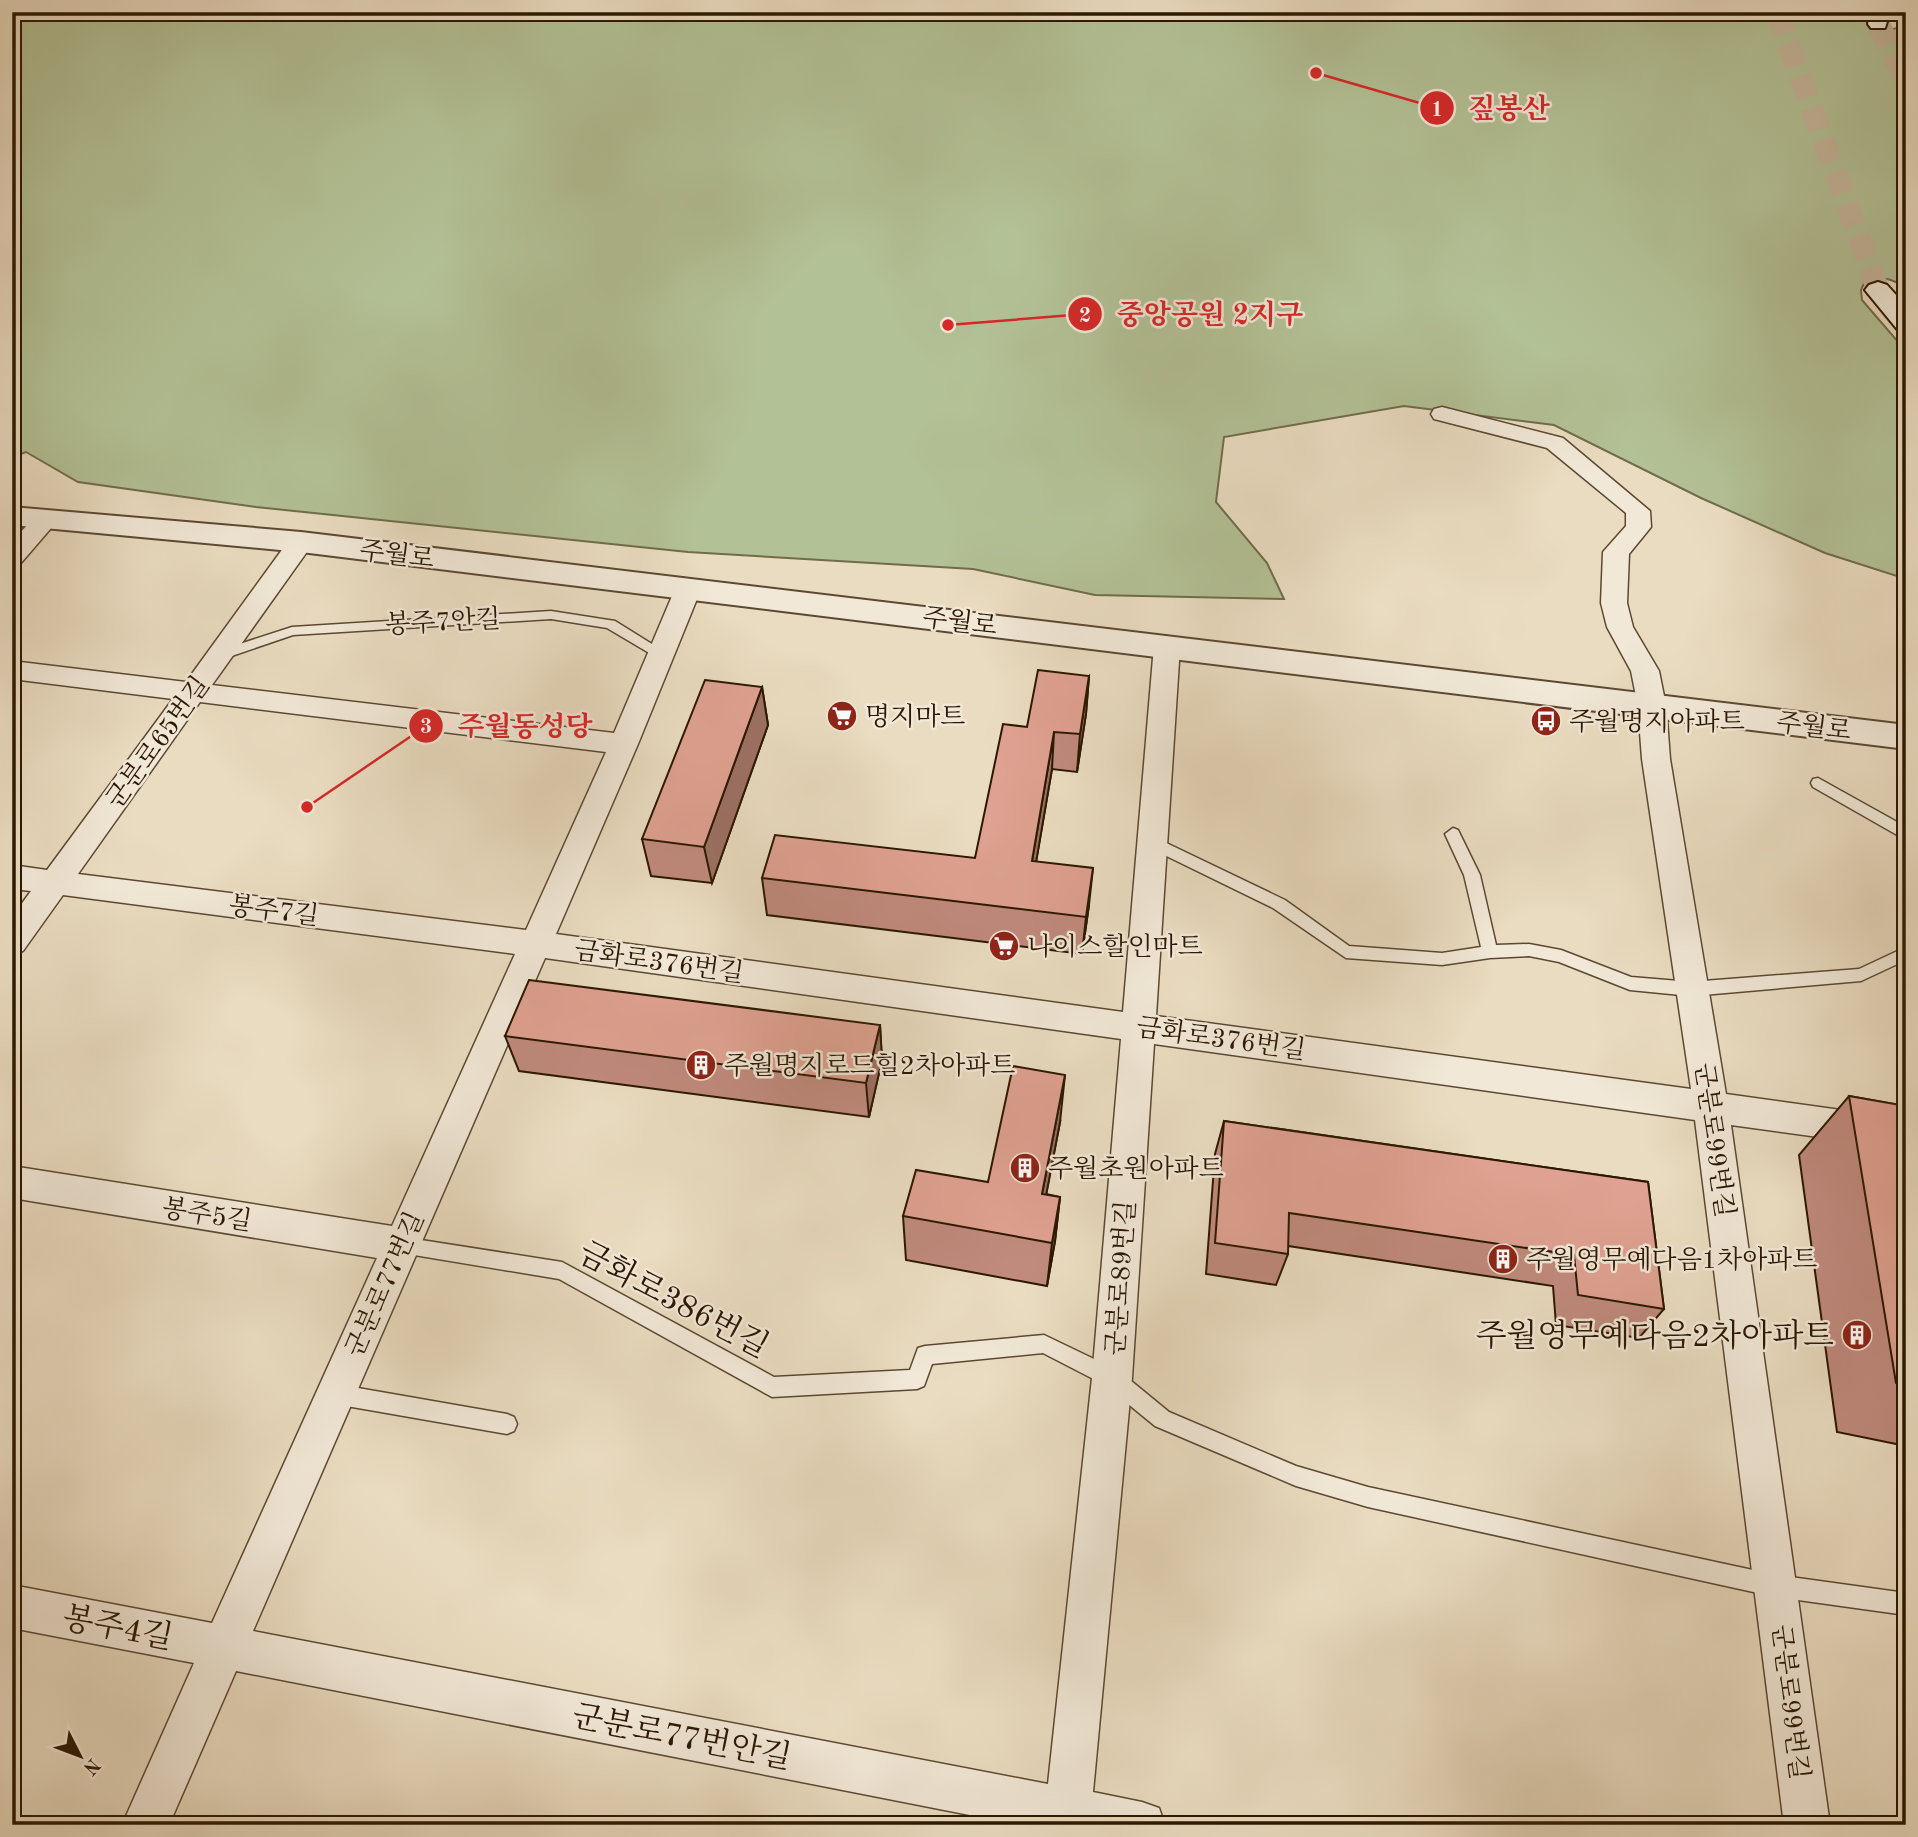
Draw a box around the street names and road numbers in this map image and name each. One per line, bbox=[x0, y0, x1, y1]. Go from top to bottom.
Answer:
street label: 주월로 bbox=[358, 537, 436, 573]
street label: 봉주7안길 bbox=[385, 604, 501, 639]
street label: 주월로 bbox=[921, 604, 999, 640]
street label: 군분로65번길 bbox=[100, 671, 215, 814]
street label: 주월로 bbox=[1775, 709, 1853, 745]
street label: 봉주7길 bbox=[227, 891, 321, 930]
street label: 금화로376번길 bbox=[572, 936, 745, 988]
street label: 금화로376번길 bbox=[1134, 1013, 1307, 1065]
street label: 군분로99번길 bbox=[1689, 1061, 1740, 1219]
street label: 봉주5길 bbox=[160, 1193, 254, 1236]
street label: 군분로89번길 bbox=[1101, 1199, 1140, 1357]
street label: 군분로77번길 bbox=[340, 1207, 429, 1361]
street label: 금화로386번길 bbox=[572, 1235, 775, 1365]
street label: 봉주4길 bbox=[60, 1600, 176, 1656]
street label: 군분로99번길 bbox=[1767, 1623, 1814, 1781]
street label: 군분로77번안길 bbox=[569, 1698, 794, 1776]

